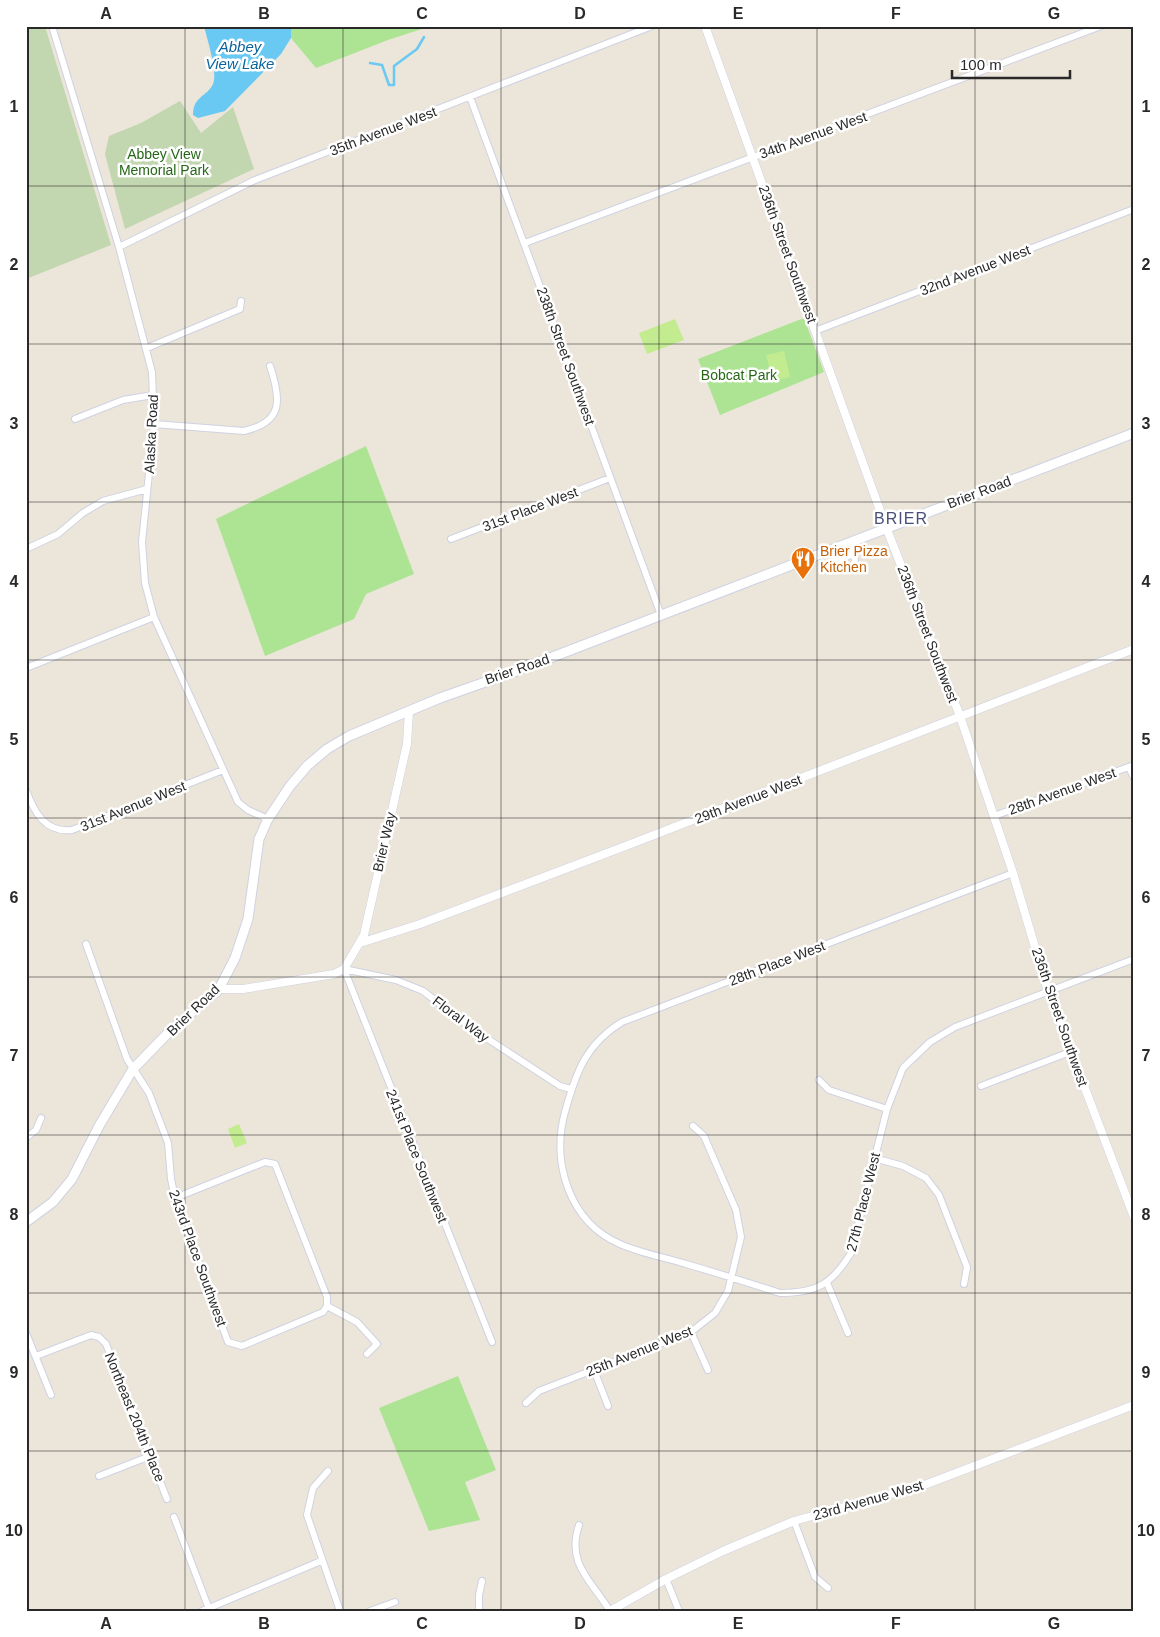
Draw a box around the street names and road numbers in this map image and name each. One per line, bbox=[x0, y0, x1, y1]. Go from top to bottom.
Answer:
street label: 35th Avenue West bbox=[327, 103, 439, 159]
street label: 34th Avenue West bbox=[757, 108, 869, 162]
street label: 236th Street Southwest bbox=[756, 183, 820, 325]
street label: 32nd Avenue West bbox=[918, 242, 1033, 298]
street label: 238th Street Southwest bbox=[534, 285, 598, 427]
street label: Alaska Road bbox=[141, 394, 161, 474]
street label: Brier Road bbox=[945, 473, 1013, 511]
street label: 31st Place West bbox=[480, 483, 580, 535]
street label: 236th Street Southwest bbox=[894, 563, 962, 705]
street label: Brier Road bbox=[483, 651, 551, 687]
street label: 28th Avenue West bbox=[1006, 764, 1118, 818]
street label: 29th Avenue West bbox=[692, 771, 804, 827]
street label: 31st Avenue West bbox=[78, 778, 188, 834]
street label: Brier Way bbox=[369, 811, 399, 873]
street label: 28th Place West bbox=[727, 937, 827, 989]
street label: 236th Street Southwest bbox=[1029, 946, 1091, 1089]
street label: Brier Road bbox=[163, 981, 223, 1039]
street label: Floral Way bbox=[430, 993, 492, 1045]
street label: 241st Place Southwest bbox=[383, 1087, 451, 1225]
street label: 27th Place West bbox=[843, 1151, 883, 1253]
street label: 243rd Place Southwest bbox=[166, 1188, 230, 1328]
street label: 25th Avenue West bbox=[584, 1322, 695, 1380]
street label: Northeast 204th Place bbox=[102, 1350, 168, 1484]
street label: 23rd Avenue West bbox=[811, 1477, 925, 1523]

